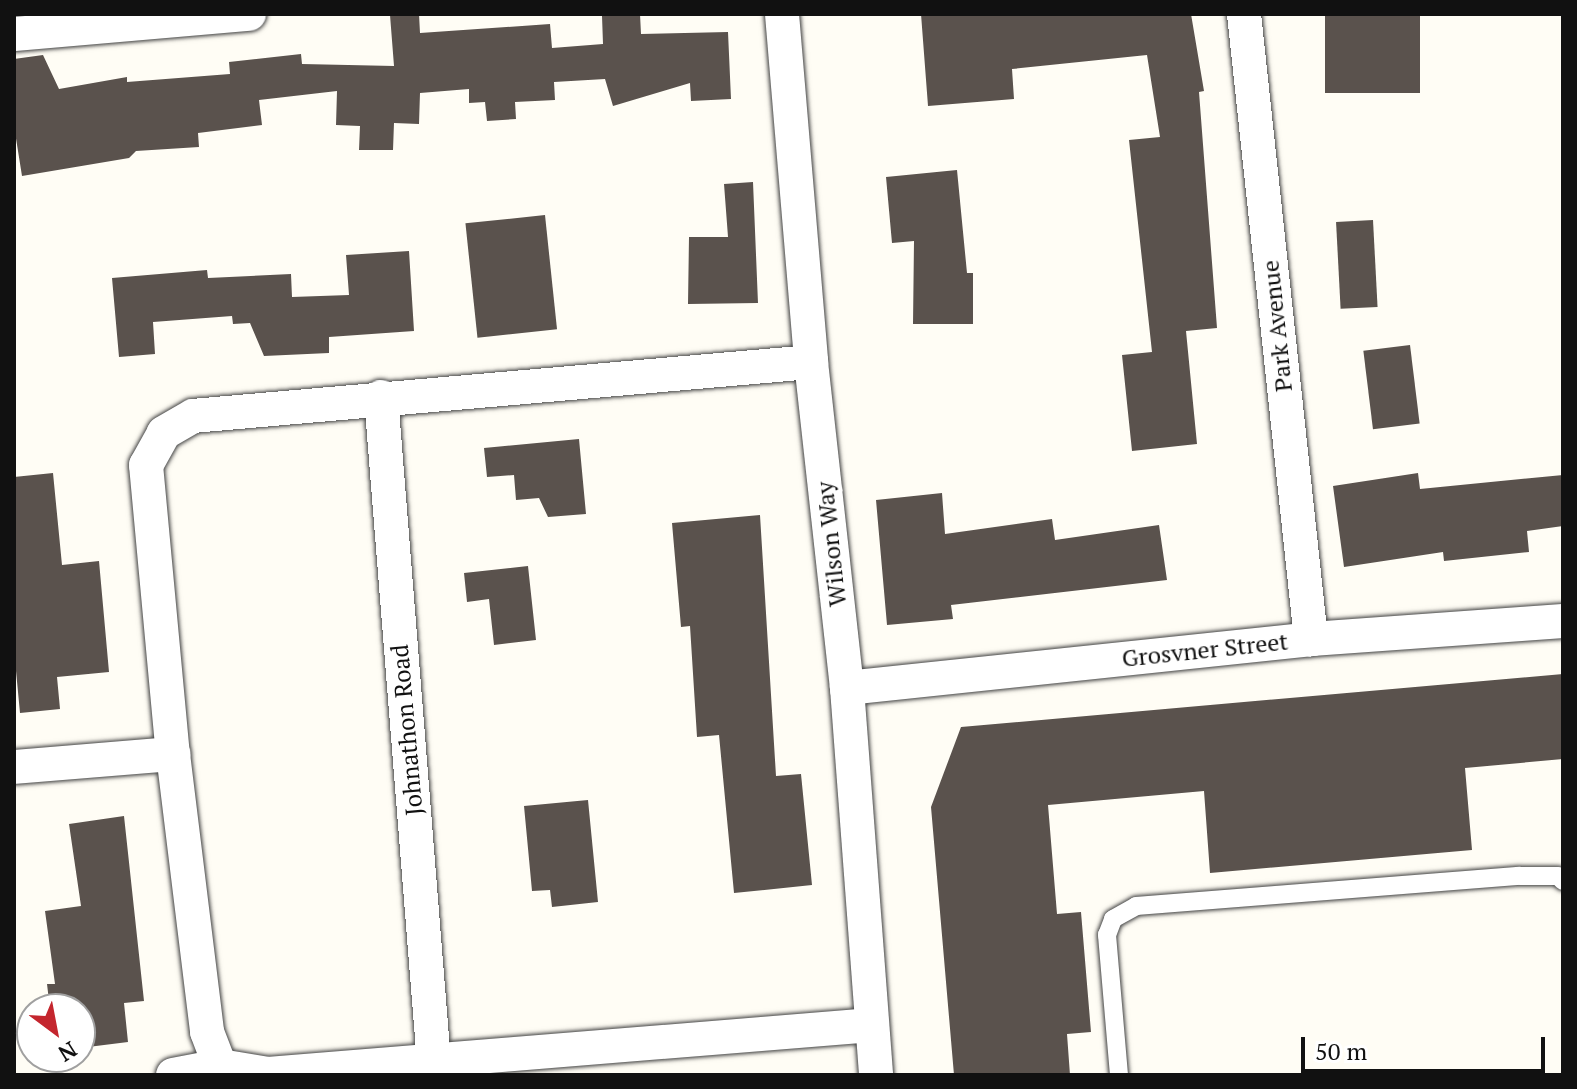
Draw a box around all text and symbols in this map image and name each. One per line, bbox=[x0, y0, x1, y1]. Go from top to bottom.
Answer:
street label: Park Avenue bbox=[1256, 259, 1298, 393]
street label: Wilson Way bbox=[810, 480, 852, 608]
street label: Grosvner Street bbox=[1120, 627, 1290, 673]
street label: Johnathon Road bbox=[385, 643, 429, 817]
north arrow bbox=[16, 993, 96, 1073]
scale bar bbox=[1305, 1021, 1549, 1071]
text: N bbox=[53, 1035, 83, 1069]
text: 50 m bbox=[1315, 1035, 1367, 1067]

